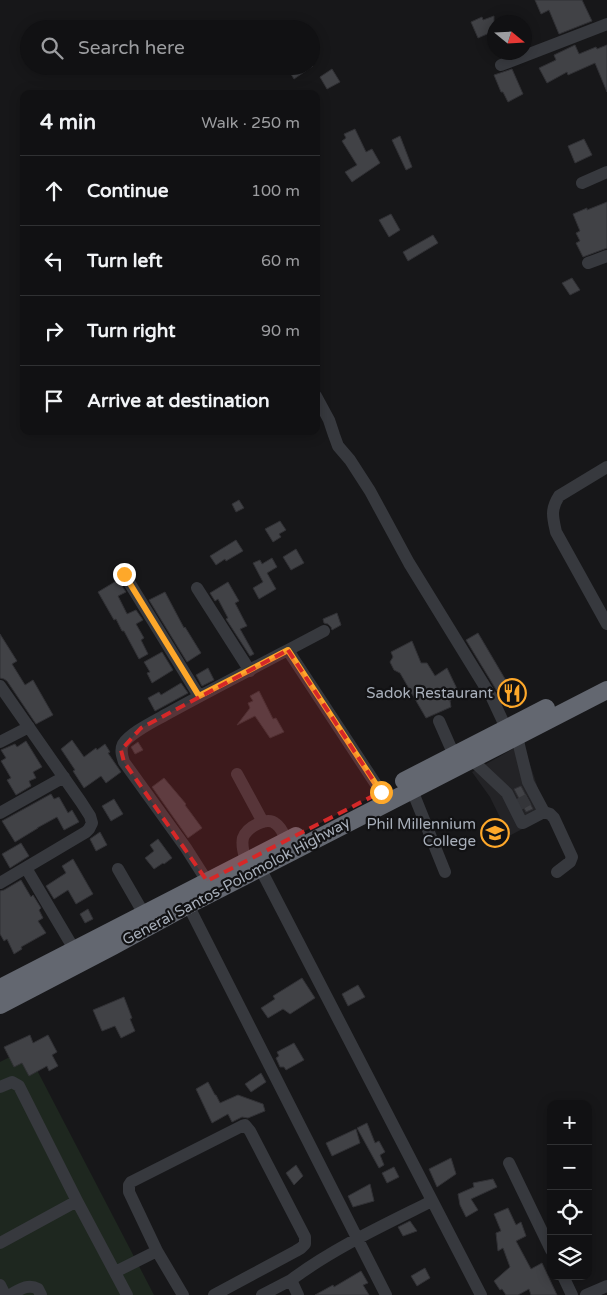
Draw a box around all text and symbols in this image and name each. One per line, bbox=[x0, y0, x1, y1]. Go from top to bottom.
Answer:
north arrow bbox=[487, 15, 532, 60]
search box bbox=[20, 20, 320, 75]
icon: search bbox=[38, 34, 66, 62]
text: Search here bbox=[78, 37, 185, 59]
text: 4 min bbox=[40, 110, 96, 135]
text: Walk · 250 m bbox=[201, 113, 300, 133]
icon: ahead bbox=[40, 177, 68, 205]
text: Continue bbox=[87, 180, 169, 202]
text: 100 m bbox=[251, 181, 300, 201]
icon: left bbox=[40, 247, 68, 275]
text: Turn left bbox=[87, 250, 163, 272]
text: 60 m bbox=[261, 251, 300, 271]
icon: right bbox=[40, 317, 68, 345]
text: Turn right bbox=[87, 320, 175, 342]
text: 90 m bbox=[261, 321, 300, 341]
icon: arrive bbox=[40, 387, 68, 415]
text: Arrive at destination bbox=[87, 390, 270, 412]
route end bbox=[113, 563, 136, 586]
restaurant icon: Sadok Restaurant bbox=[497, 678, 527, 708]
place label: Sadok Restaurant bbox=[366, 684, 493, 702]
route start bbox=[370, 781, 393, 804]
street label: General Santos-Polomolok Highway bbox=[119, 813, 353, 949]
place label: Phil Millennium College bbox=[367, 815, 476, 850]
school or university icon: Phil Millennium College bbox=[480, 818, 510, 848]
map controls bbox=[547, 1100, 592, 1280]
button: + bbox=[547, 1100, 592, 1145]
button: − bbox=[547, 1145, 592, 1190]
button: locate bbox=[547, 1190, 592, 1235]
button: layers bbox=[547, 1235, 592, 1280]

